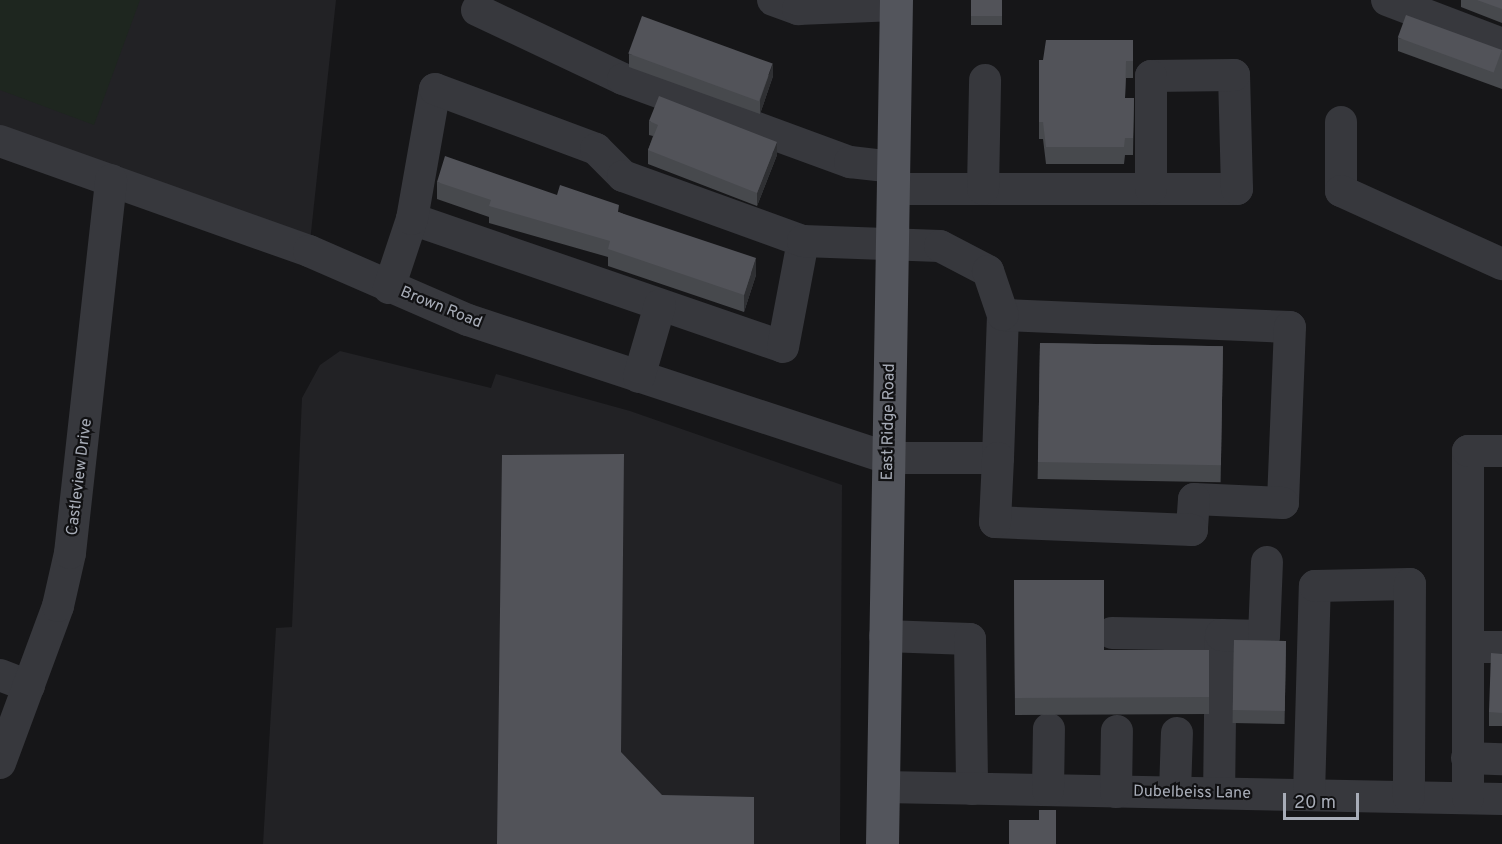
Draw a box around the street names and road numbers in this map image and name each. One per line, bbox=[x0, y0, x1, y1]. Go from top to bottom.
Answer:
street label: Brown Road bbox=[397, 283, 485, 333]
street label: East Ridge Road bbox=[878, 363, 900, 481]
street label: Castleview Drive bbox=[63, 417, 97, 537]
street label: Dubelbeiss Lane bbox=[1133, 782, 1251, 804]

